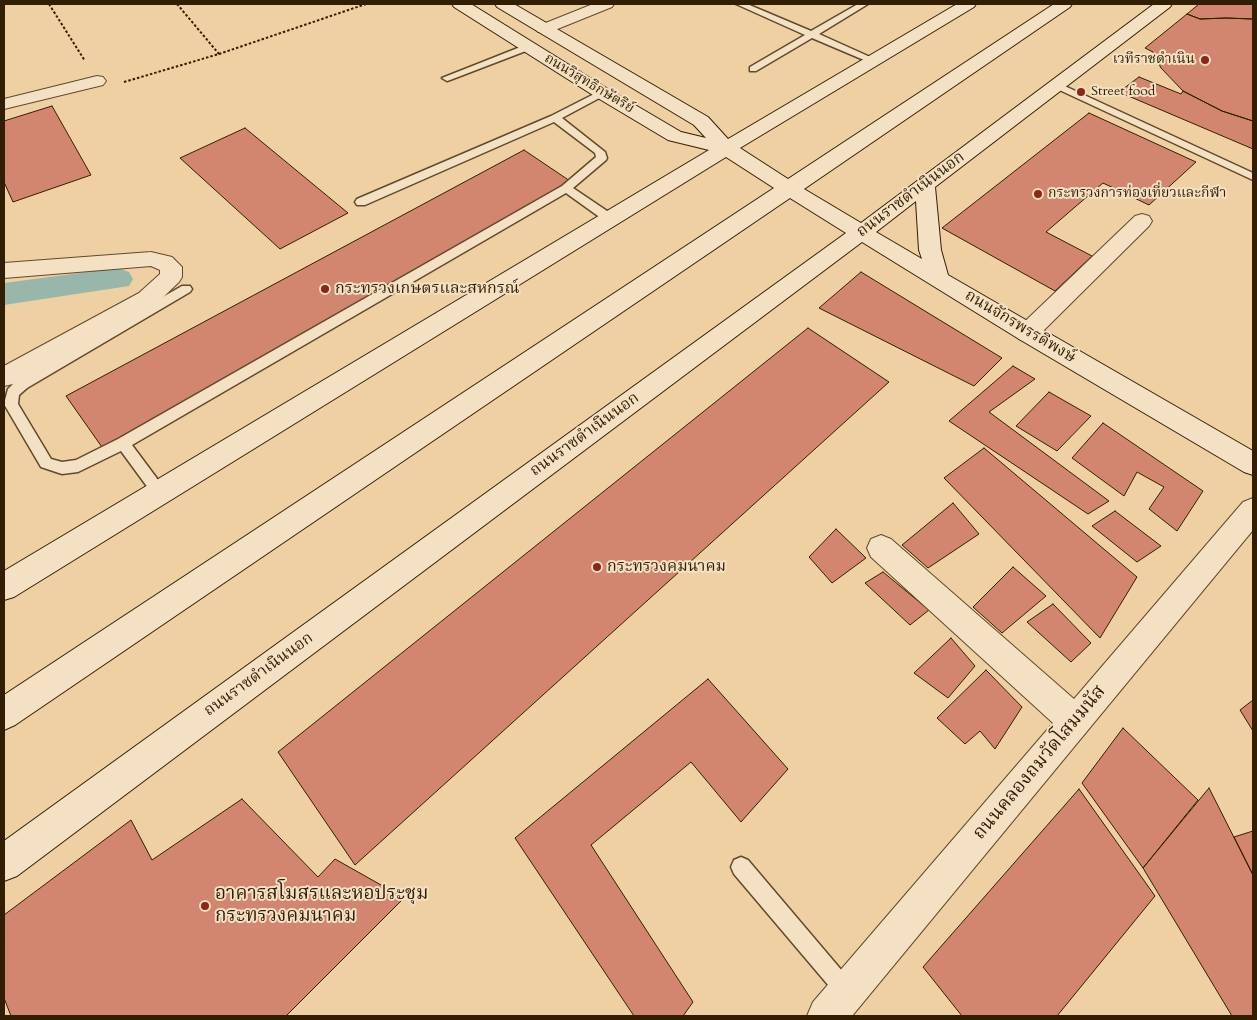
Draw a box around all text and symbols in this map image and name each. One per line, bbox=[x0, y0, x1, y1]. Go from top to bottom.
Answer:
street label: ถนนวิสุทธิกษัตริย์ bbox=[541, 51, 637, 117]
place label: เวทีราชดำเนิน bbox=[1113, 52, 1195, 68]
marker: เวทีราชดำเนิน bbox=[1199, 54, 1211, 66]
place label: Street food bbox=[1091, 84, 1155, 100]
marker: Street food bbox=[1075, 86, 1087, 98]
street label: ถนนราชดำเนินนอก bbox=[853, 148, 969, 242]
place label: กระทรวงการท่องเที่ยวและกีฬา bbox=[1048, 186, 1226, 202]
marker: กระทรวงการท่องเที่ยวและกีฬา bbox=[1032, 188, 1044, 200]
place label: กระทรวงเกษตรและสหกรณ์ bbox=[335, 279, 519, 299]
marker: กระทรวงเกษตรและสหกรณ์ bbox=[319, 283, 331, 295]
street label: ถนนจักรพรรดิพงษ์ bbox=[961, 286, 1079, 368]
street label: ถนนราชดำเนินนอก bbox=[527, 389, 643, 481]
place label: กระทรวงคมนาคม bbox=[607, 557, 726, 577]
marker: กระทรวงคมนาคม bbox=[591, 561, 603, 573]
street label: ถนนราชดำเนินนอก bbox=[201, 629, 317, 721]
street label: ถนนคลองถมวัดโสมมนัส bbox=[969, 681, 1111, 845]
place label: อาคารสโมสรและหอประชุม กระทรวงคมนาคม bbox=[215, 884, 429, 928]
marker: อาคารสโมสรและหอประชุม กระทรวงคมนาคม bbox=[199, 900, 211, 912]

